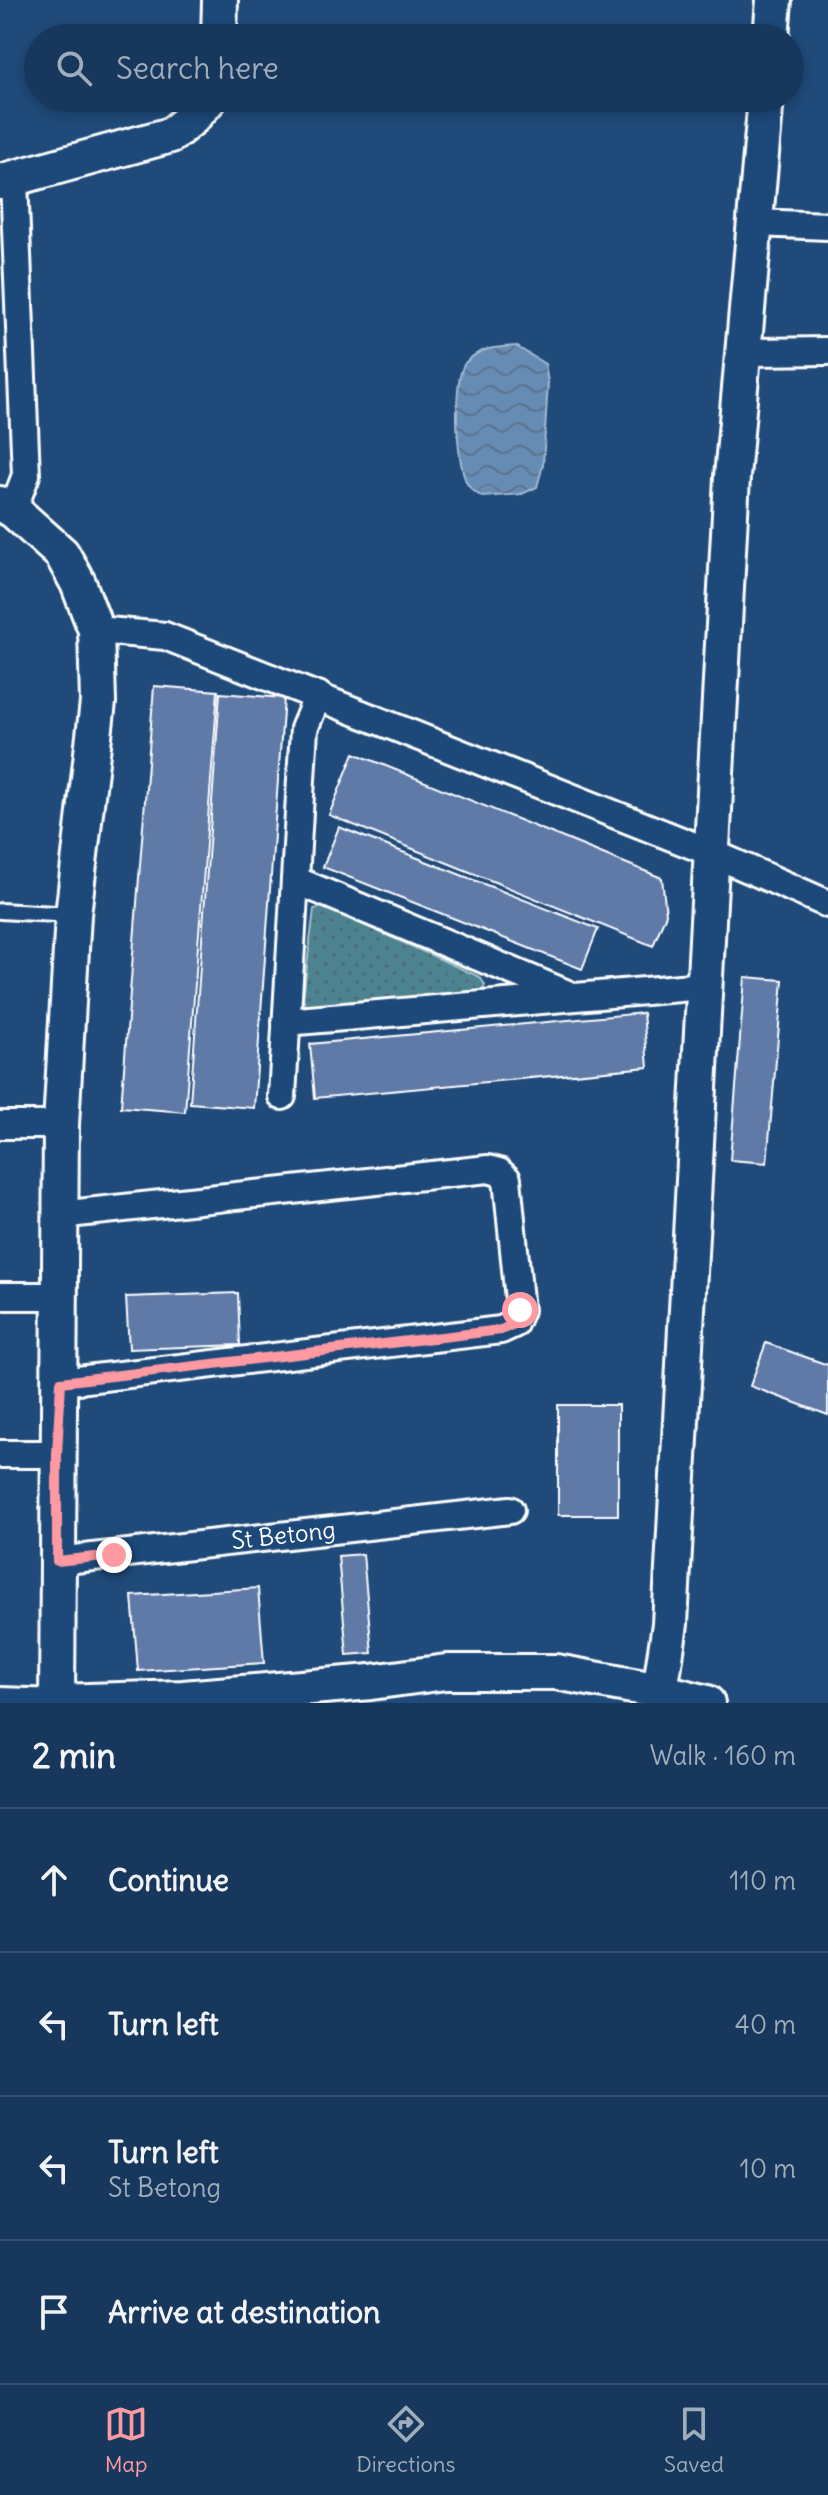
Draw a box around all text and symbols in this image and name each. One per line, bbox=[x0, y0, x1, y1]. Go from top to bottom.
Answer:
search box bbox=[24, 24, 804, 112]
icon: search bbox=[52, 46, 96, 90]
text: Search here bbox=[116, 49, 279, 87]
route start bbox=[502, 1292, 538, 1328]
street label: St Betong bbox=[230, 1514, 337, 1555]
route end bbox=[96, 1537, 132, 1573]
text: 2 min bbox=[32, 1734, 116, 1777]
text: Walk · 160 m bbox=[650, 1739, 796, 1772]
icon: ahead bbox=[32, 1858, 76, 1902]
text: Continue bbox=[108, 1861, 229, 1899]
text: 110 m bbox=[729, 1864, 796, 1897]
icon: left bbox=[32, 2002, 76, 2046]
text: Turn left bbox=[108, 2005, 219, 2043]
text: 40 m bbox=[735, 2008, 796, 2041]
text: Turn left bbox=[108, 2133, 219, 2171]
icon: left bbox=[32, 2146, 76, 2190]
text: 10 m bbox=[740, 2152, 796, 2185]
text: St Betong bbox=[108, 2171, 221, 2204]
icon: arrive bbox=[32, 2290, 76, 2334]
text: Arrive at destination bbox=[108, 2293, 380, 2331]
tab: Map bbox=[104, 2402, 148, 2478]
tab: Directions bbox=[356, 2402, 456, 2478]
tab: Saved bbox=[664, 2402, 724, 2478]

